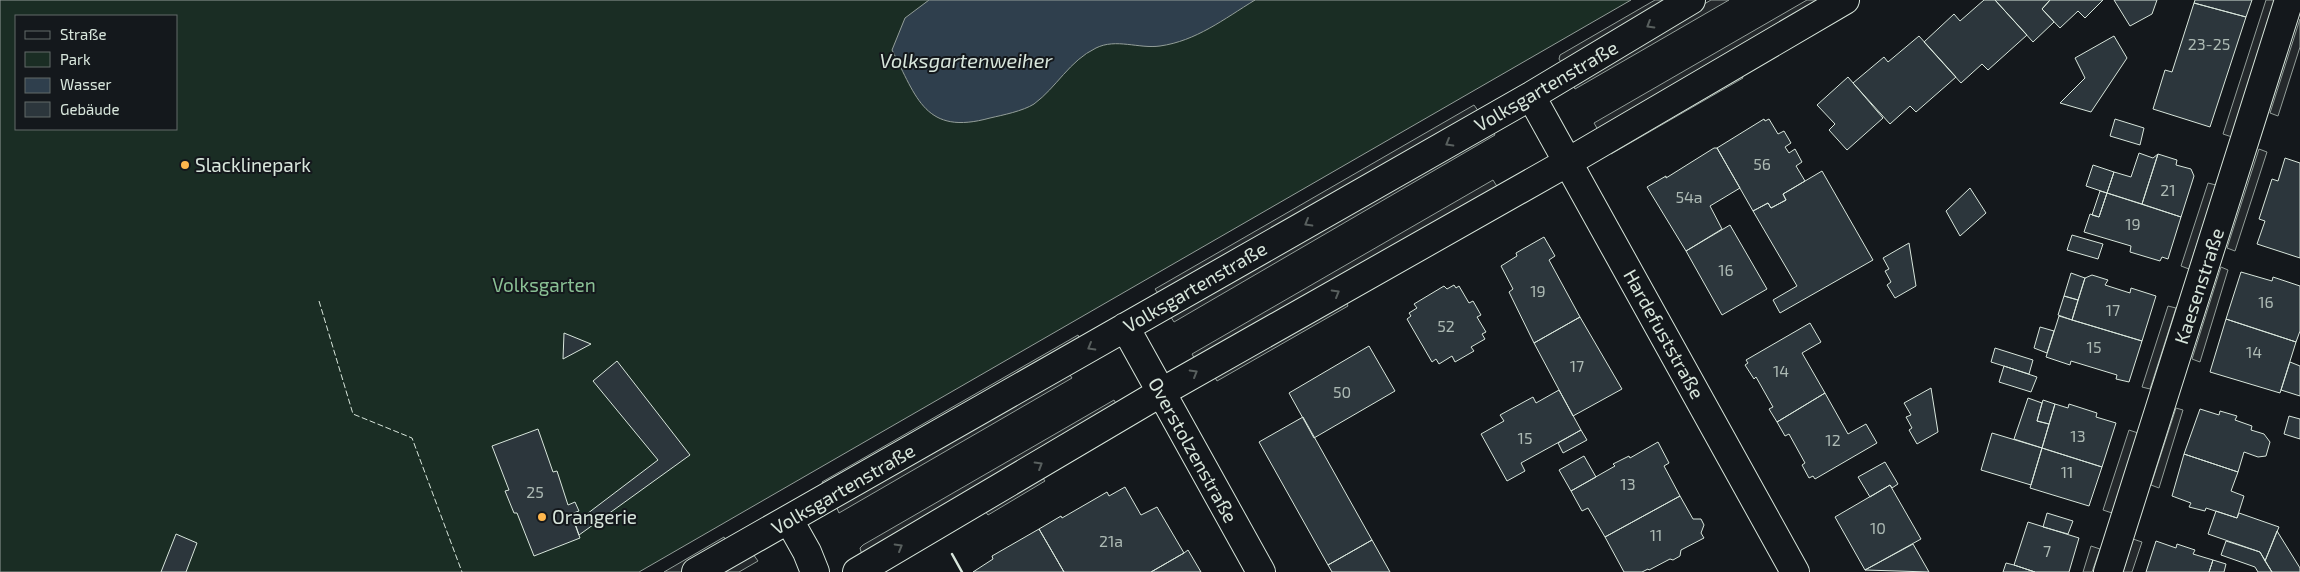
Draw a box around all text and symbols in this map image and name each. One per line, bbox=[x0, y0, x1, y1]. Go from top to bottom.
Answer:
legend bbox=[15, 15, 178, 130]
one-way arrow bbox=[1646, 19, 1655, 29]
text: Straße bbox=[60, 25, 106, 43]
house number: 23-25 bbox=[2188, 34, 2230, 53]
street label: Volksgartenstraße bbox=[1470, 35, 1621, 136]
water label: Volksgartenweiher bbox=[880, 48, 1053, 72]
text: Park bbox=[60, 50, 91, 68]
text: Wasser bbox=[60, 75, 112, 93]
text: Gebäude bbox=[60, 100, 119, 118]
one-way arrow bbox=[1445, 136, 1454, 146]
place label: Slacklinepark bbox=[195, 153, 311, 176]
house number: 56 bbox=[1753, 154, 1771, 173]
marker: Slacklinepark bbox=[179, 159, 191, 171]
house number: 21 bbox=[2160, 180, 2176, 199]
house number: 54a bbox=[1675, 187, 1703, 206]
house number: 19 bbox=[2125, 214, 2141, 233]
one-way arrow bbox=[1304, 217, 1313, 227]
street label: Kaesenstraße bbox=[2169, 225, 2228, 347]
street label: Volksgartenstraße bbox=[1119, 236, 1270, 337]
house number: 16 bbox=[1718, 260, 1734, 279]
street label: Hardefuststraße bbox=[1619, 265, 1710, 403]
park label: Volksgarten bbox=[492, 273, 596, 296]
house number: 19 bbox=[1530, 281, 1546, 300]
one-way arrow bbox=[1330, 290, 1339, 300]
house number: 16 bbox=[2258, 292, 2274, 311]
house number: 17 bbox=[2106, 300, 2120, 319]
house number: 52 bbox=[1437, 316, 1455, 335]
house number: 15 bbox=[2087, 337, 2101, 356]
one-way arrow bbox=[1087, 340, 1096, 350]
house number: 14 bbox=[2246, 342, 2262, 361]
house number: 17 bbox=[1570, 356, 1584, 375]
house number: 14 bbox=[1773, 361, 1789, 380]
one-way arrow bbox=[1189, 370, 1198, 380]
street label: Overstolzenstraße bbox=[1144, 373, 1243, 526]
house number: 50 bbox=[1333, 382, 1351, 401]
house number: 13 bbox=[2070, 426, 2086, 445]
house number: 15 bbox=[1518, 428, 1532, 447]
house number: 12 bbox=[1825, 430, 1841, 449]
street label: Volksgartenstraße bbox=[767, 438, 918, 539]
one-way arrow bbox=[1034, 461, 1043, 471]
house number: 11 bbox=[2061, 462, 2073, 481]
house number: 13 bbox=[1620, 474, 1636, 493]
house number: 25 bbox=[526, 482, 544, 501]
place label: Orangerie bbox=[552, 505, 637, 528]
marker: Orangerie bbox=[536, 511, 548, 523]
house number: 10 bbox=[1870, 518, 1886, 537]
house number: 11 bbox=[1650, 525, 1662, 544]
house number: 21a bbox=[1099, 531, 1123, 550]
house number: 7 bbox=[2043, 541, 2051, 560]
one-way arrow bbox=[894, 544, 903, 554]

